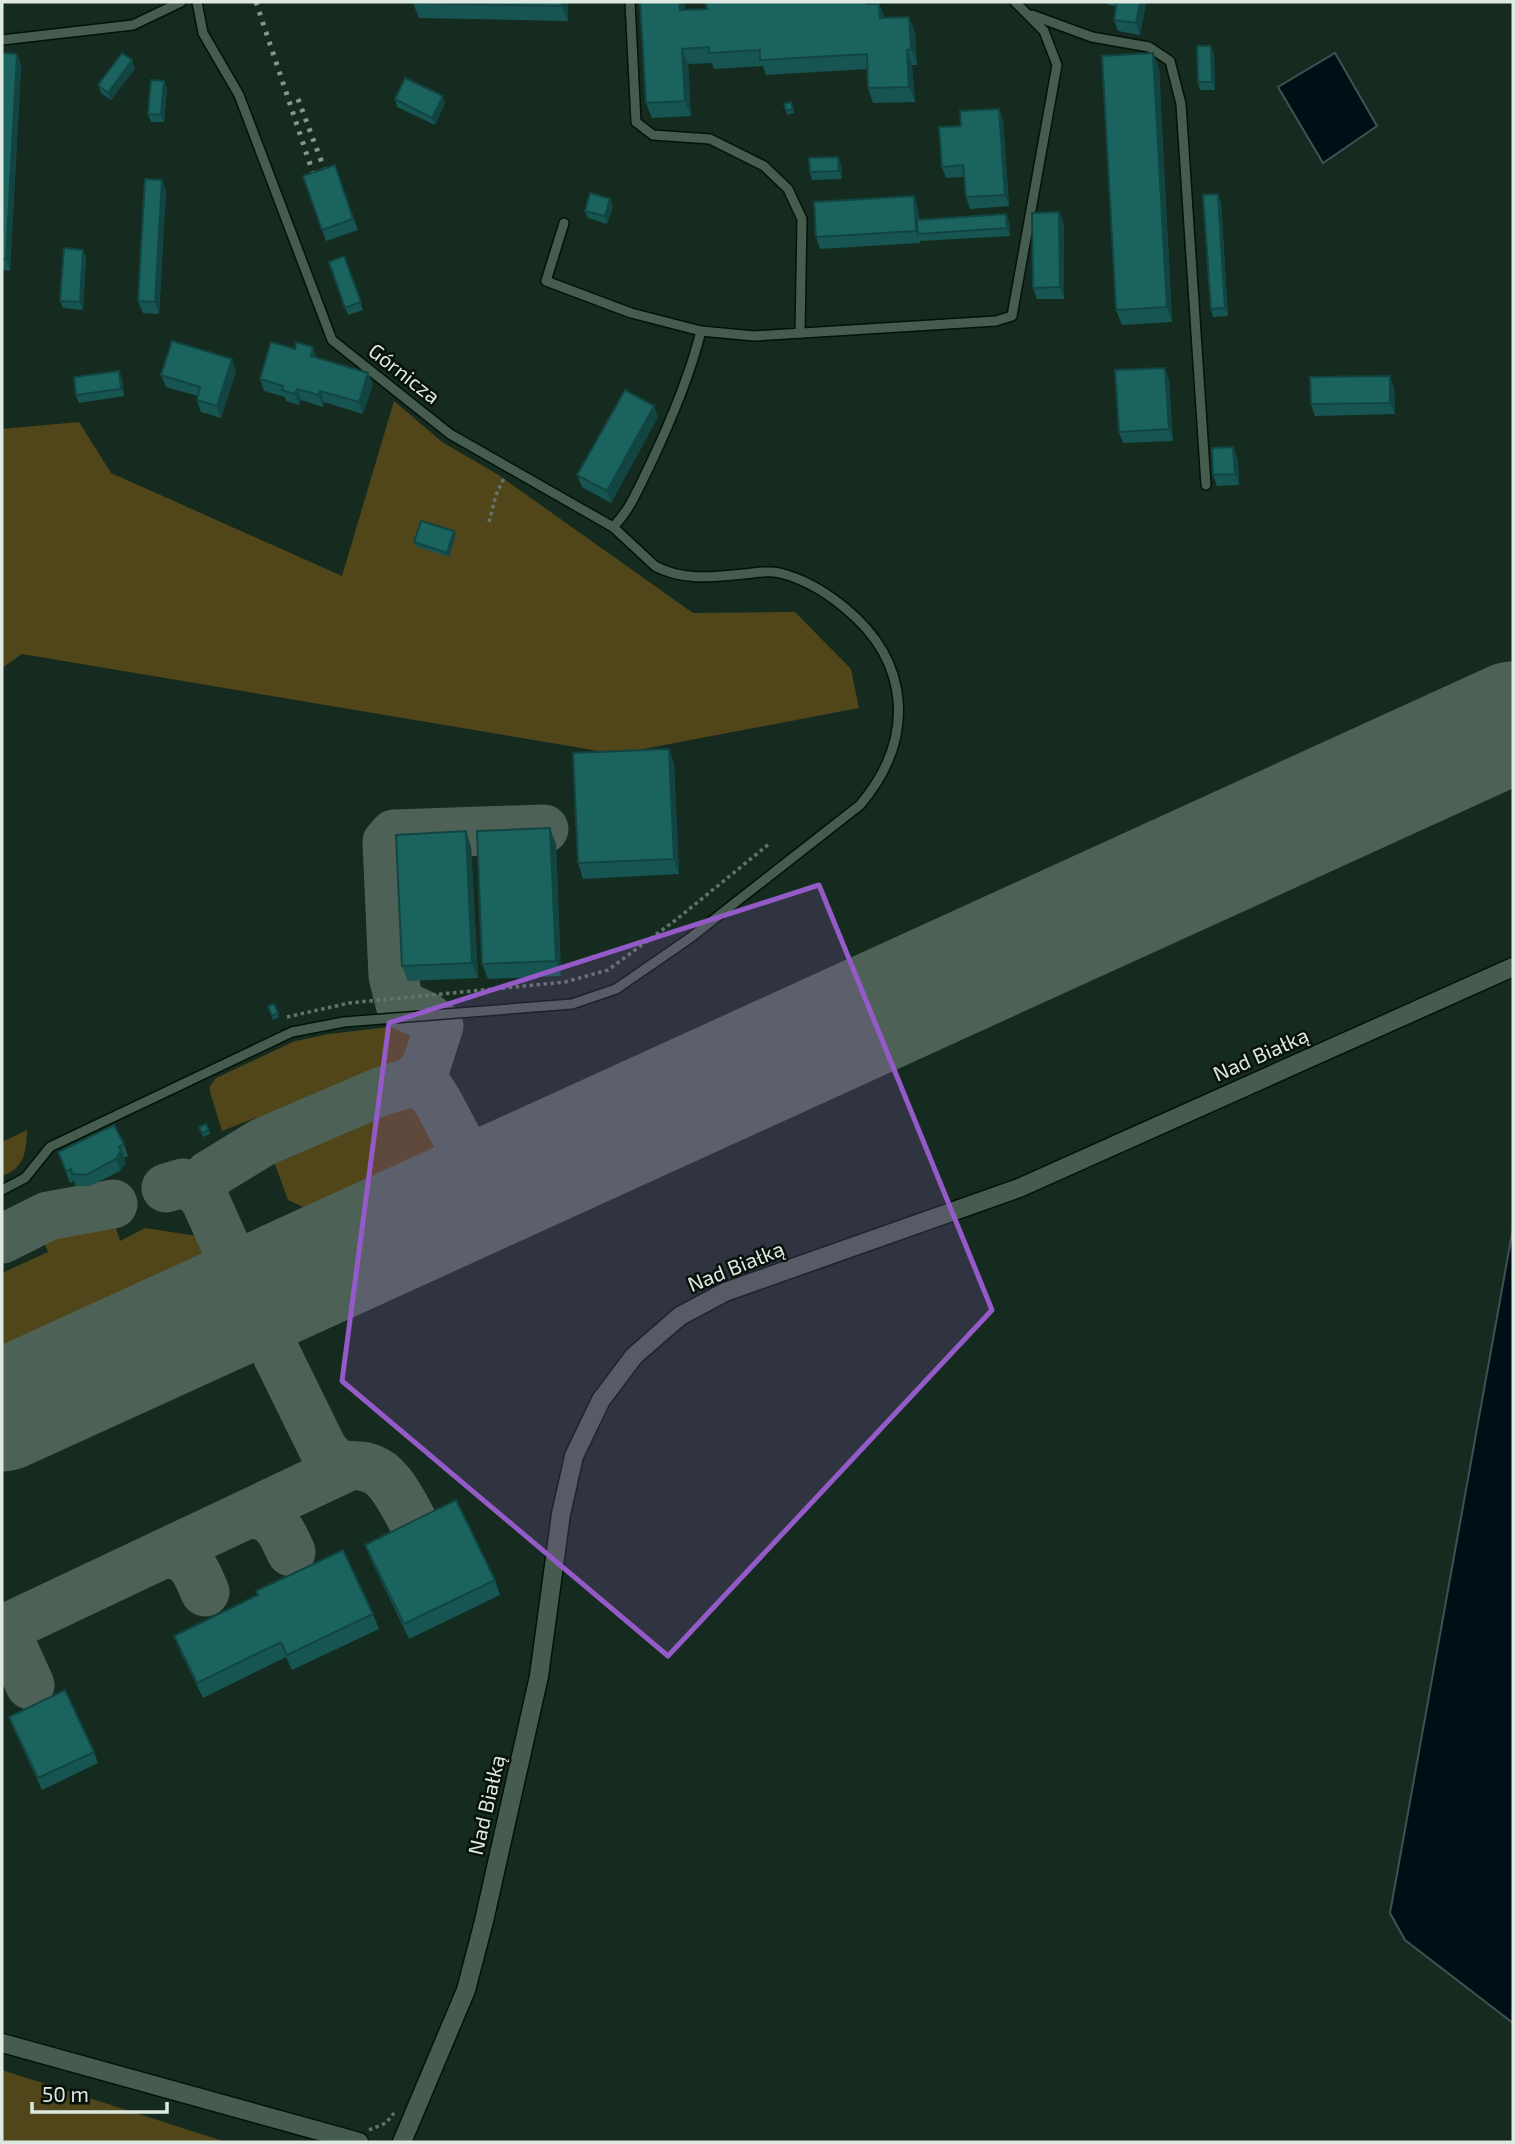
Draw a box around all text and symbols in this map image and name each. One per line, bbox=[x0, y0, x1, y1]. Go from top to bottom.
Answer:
street label: Górnicza bbox=[364, 337, 446, 408]
street label: Nad Białką bbox=[1209, 1021, 1312, 1086]
street label: Nad Białką bbox=[684, 1235, 787, 1296]
street label: Nad Białką bbox=[462, 1752, 509, 1857]
scale bar bbox=[32, 2070, 166, 2114]
text: 50 m bbox=[42, 2081, 89, 2106]

